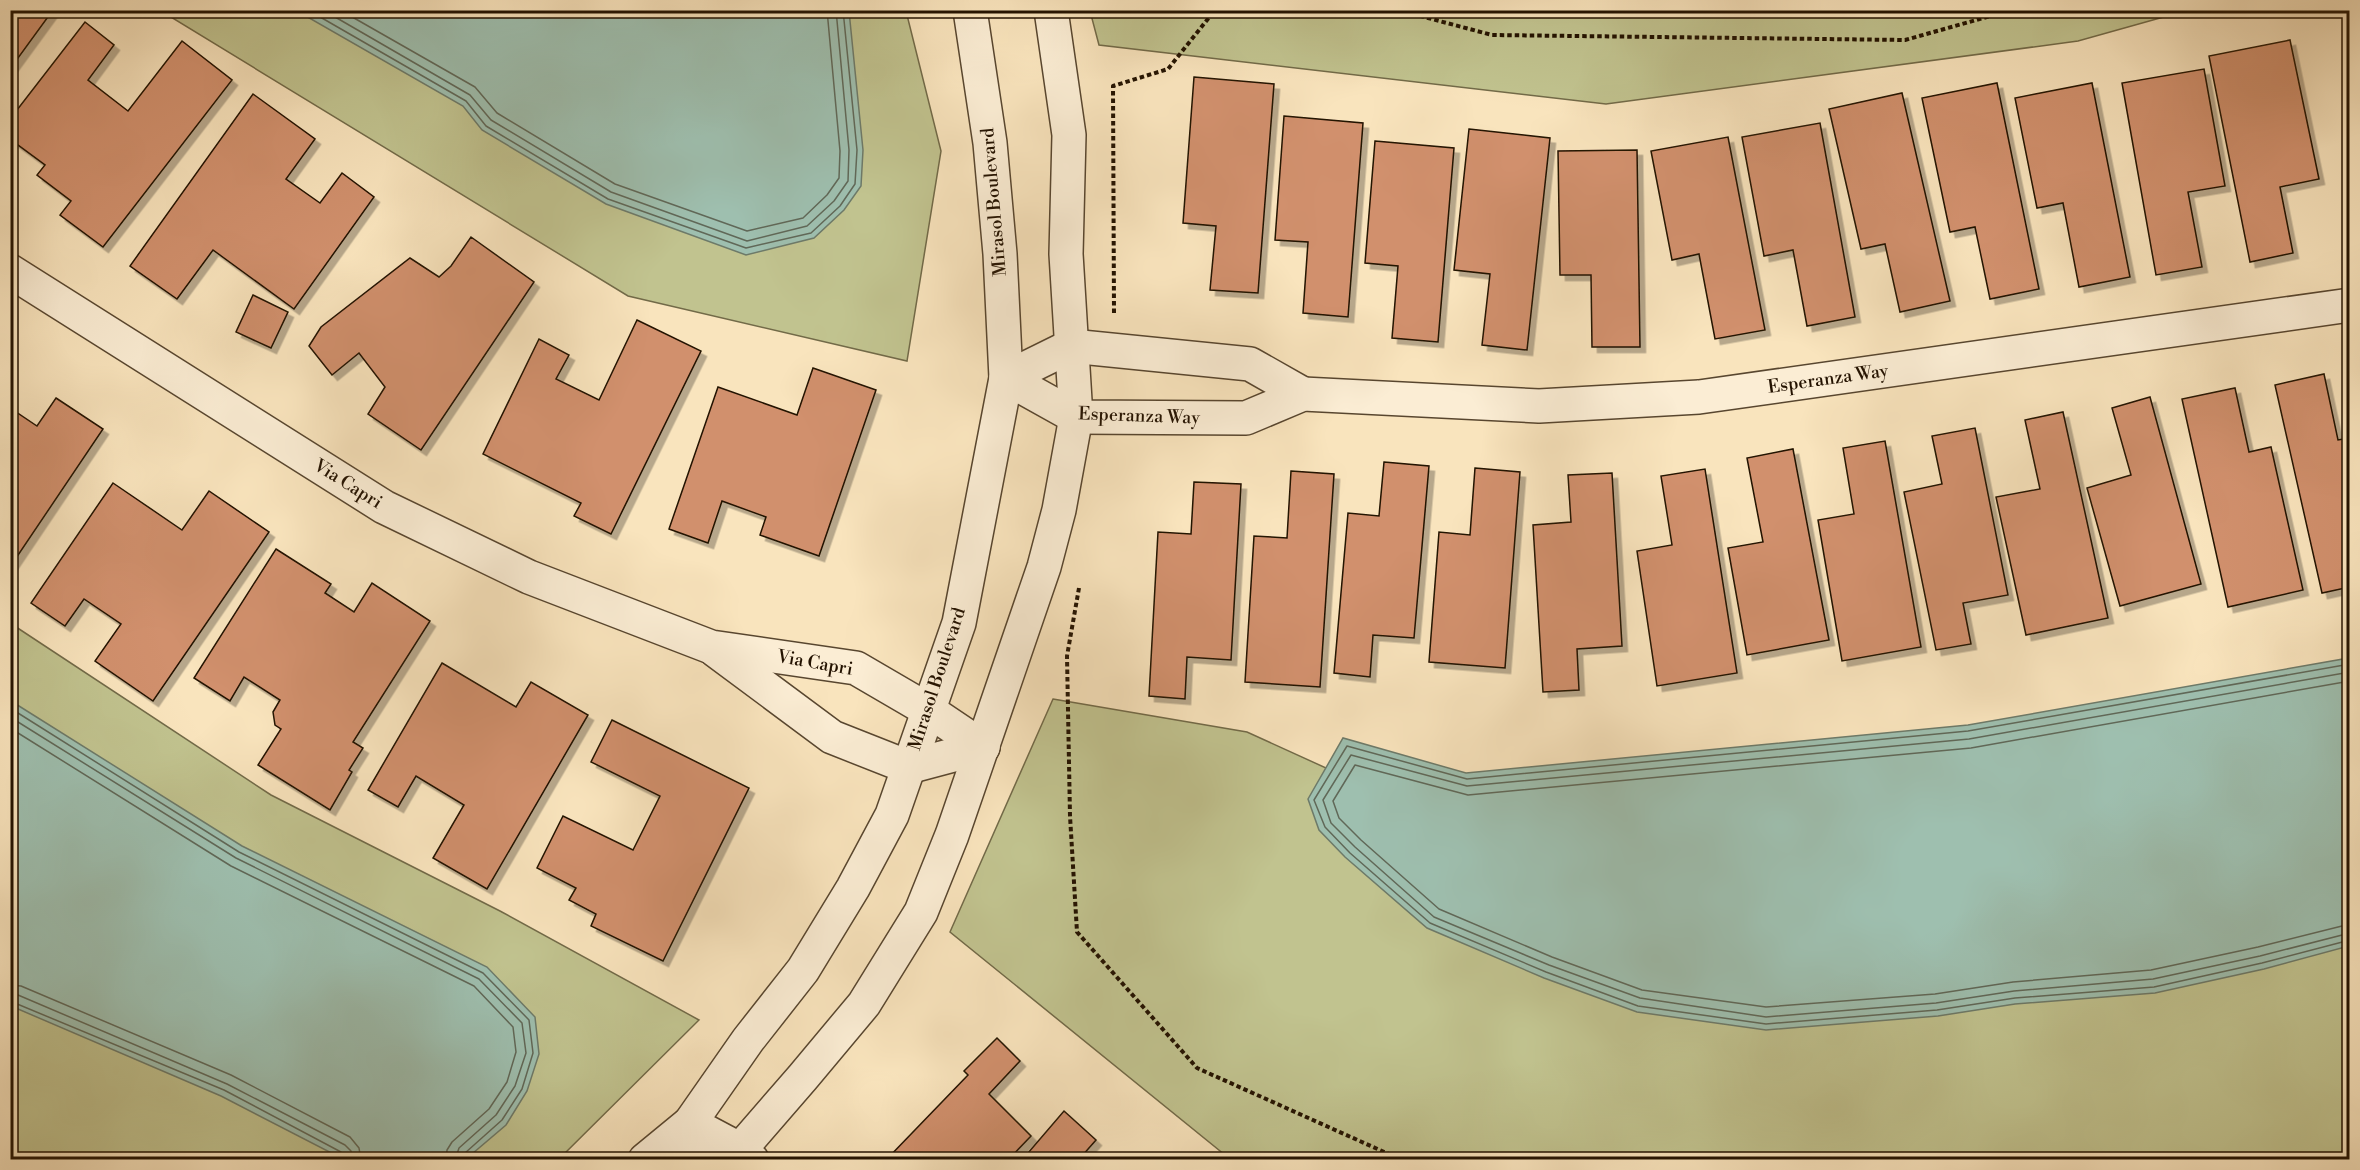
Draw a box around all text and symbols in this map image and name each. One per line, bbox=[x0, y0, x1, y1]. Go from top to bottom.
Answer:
street label: Mirasol Boulevard bbox=[976, 126, 1012, 277]
street label: Esperanza Way bbox=[1766, 359, 1890, 399]
street label: Esperanza Way bbox=[1078, 402, 1200, 430]
street label: Via Capri bbox=[309, 453, 387, 514]
street label: Mirasol Boulevard bbox=[903, 604, 971, 753]
street label: Via Capri bbox=[774, 645, 855, 681]

